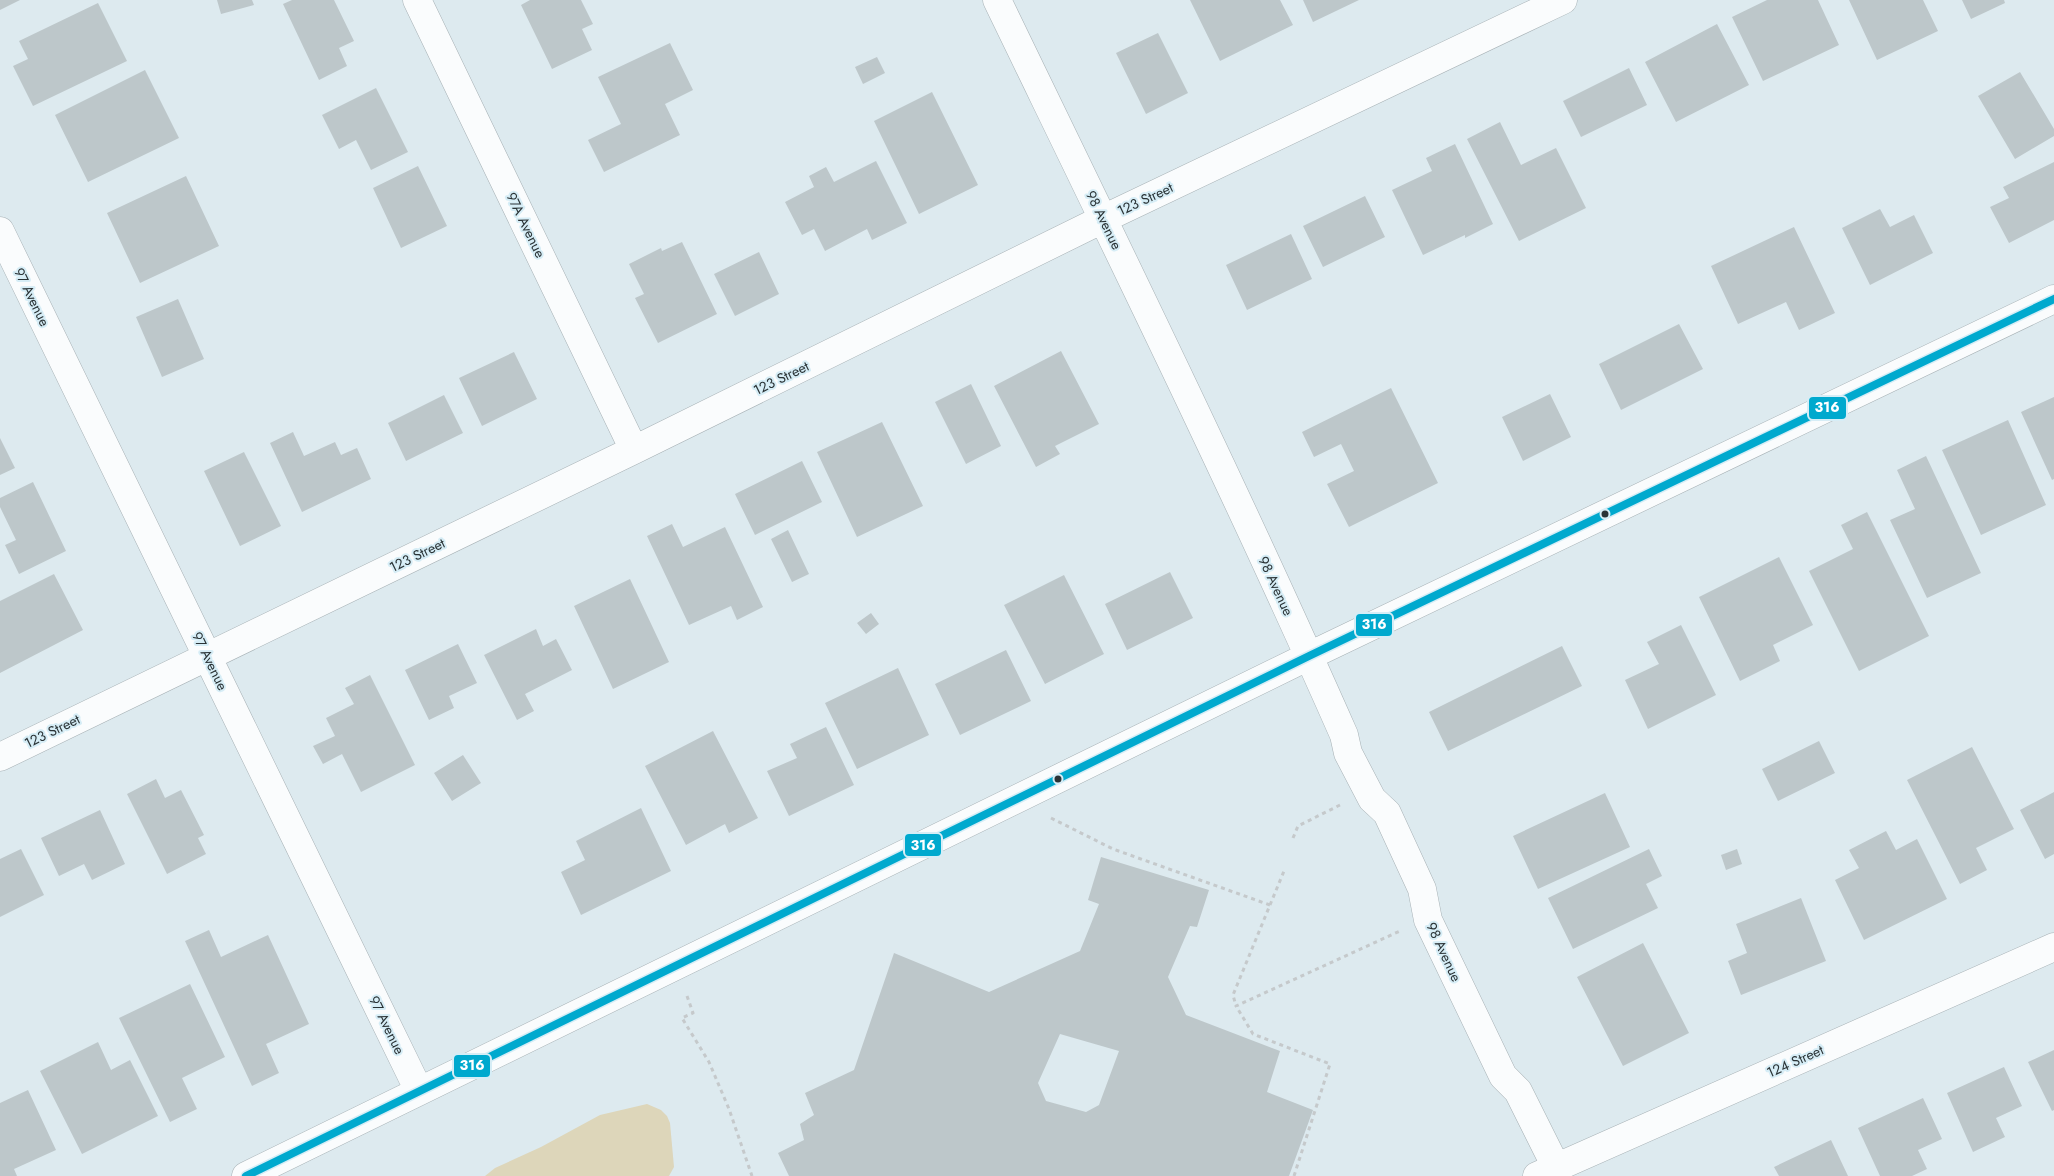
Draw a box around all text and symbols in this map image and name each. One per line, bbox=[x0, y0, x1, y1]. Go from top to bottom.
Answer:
street label: 123 Street bbox=[1114, 177, 1177, 221]
street label: 98 Avenue bbox=[1081, 187, 1127, 253]
street label: 97A Avenue bbox=[502, 189, 550, 261]
street label: 97 Avenue bbox=[9, 264, 55, 330]
street label: 123 Street bbox=[750, 356, 813, 400]
line badge: 316 bbox=[1808, 396, 1847, 420]
text: 316 bbox=[1814, 397, 1840, 417]
unlabelled marker bbox=[1600, 509, 1610, 519]
street label: 123 Street bbox=[386, 533, 449, 577]
street label: 98 Avenue bbox=[1254, 553, 1298, 619]
line badge: 316 bbox=[1355, 613, 1393, 637]
text: 316 bbox=[1361, 614, 1387, 634]
street label: 97 Avenue bbox=[187, 628, 233, 694]
street label: 123 Street bbox=[21, 709, 84, 753]
unlabelled marker bbox=[1053, 774, 1063, 784]
line badge: 316 bbox=[904, 833, 942, 857]
text: 316 bbox=[910, 835, 936, 855]
street label: 98 Avenue bbox=[1422, 919, 1466, 985]
street label: 97 Avenue bbox=[364, 992, 410, 1058]
street label: 124 Street bbox=[1764, 1039, 1827, 1082]
line badge: 316 bbox=[453, 1054, 491, 1078]
text: 316 bbox=[459, 1055, 485, 1075]

